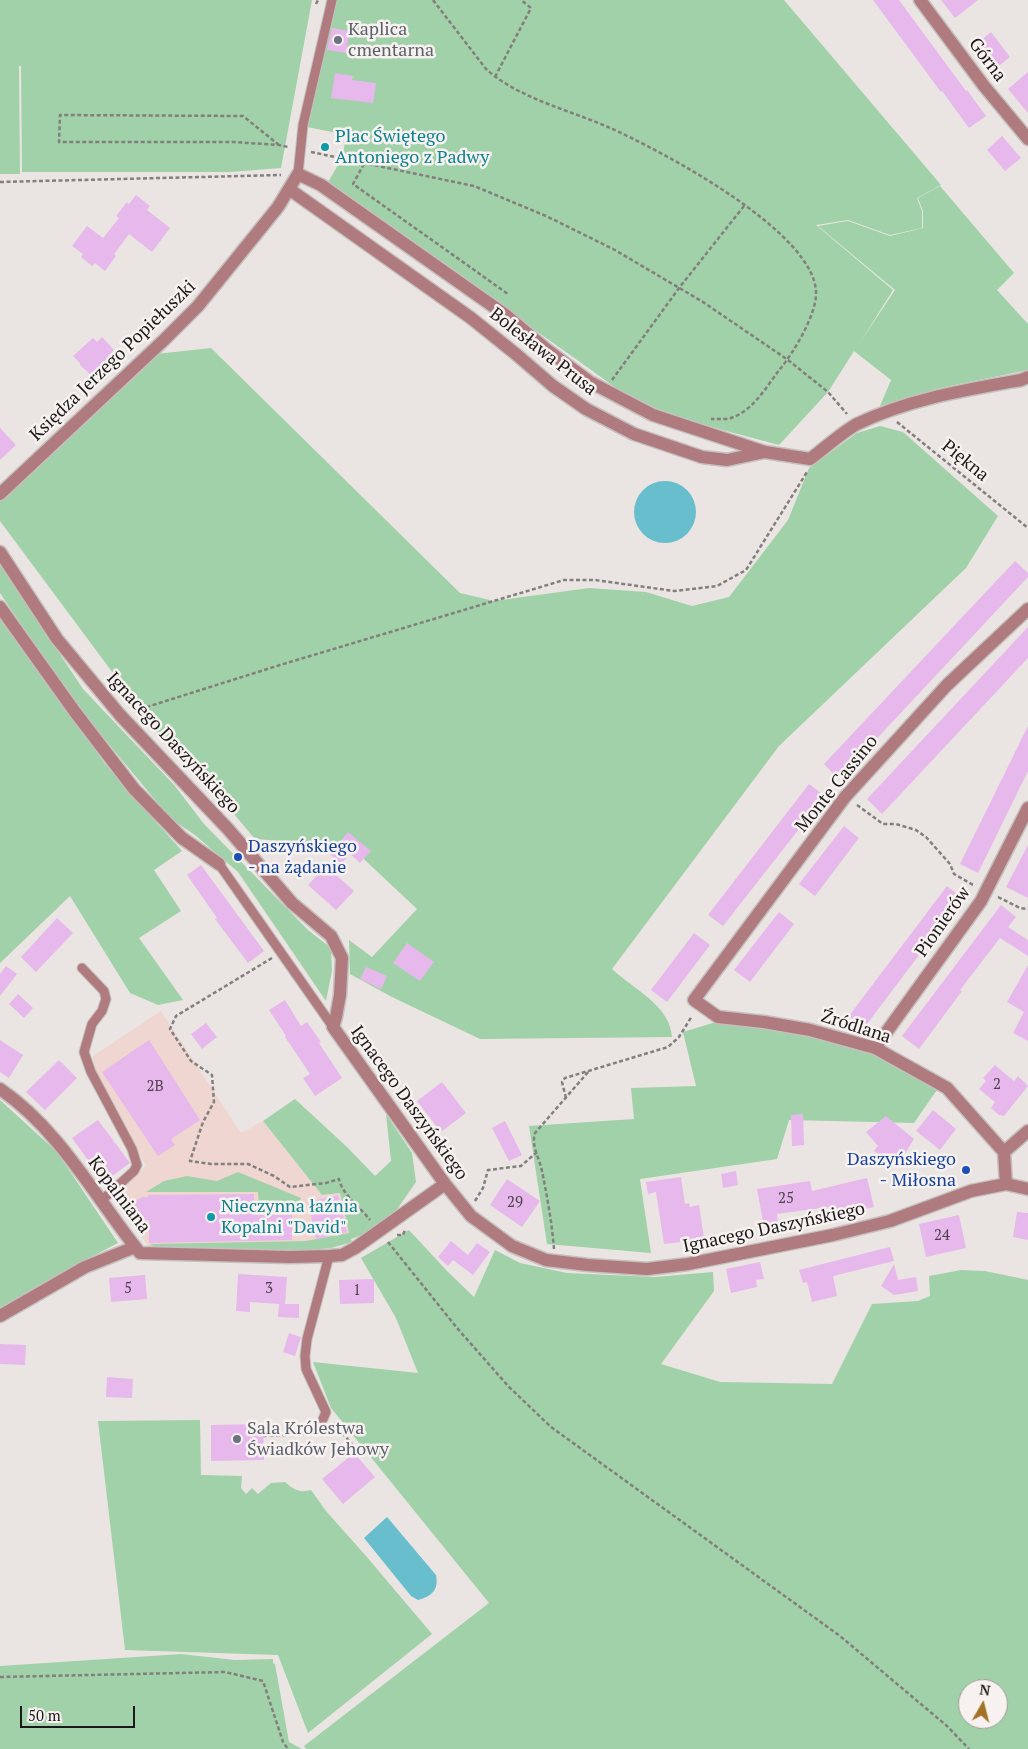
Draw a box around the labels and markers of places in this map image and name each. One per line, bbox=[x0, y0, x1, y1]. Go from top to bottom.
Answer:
place label: Kaplica cmentarna bbox=[348, 19, 434, 62]
marker: Kaplica cmentarna bbox=[332, 34, 344, 46]
place label: Plac Świętego Antoniego z Padwy bbox=[335, 126, 489, 168]
marker: Plac Świętego Antoniego z Padwy bbox=[319, 141, 331, 153]
place label: Daszyńskiego - na żądanie bbox=[248, 836, 357, 879]
marker: Daszyńskiego - na żądanie bbox=[232, 851, 244, 863]
place label: Daszyńskiego - Miłosna bbox=[847, 1149, 956, 1192]
marker: Daszyńskiego - Miłosna bbox=[960, 1164, 972, 1176]
place label: Nieczynna łaźnia Kopalni "David" bbox=[221, 1196, 358, 1238]
marker: Nieczynna łaźnia Kopalni "David" bbox=[205, 1211, 217, 1223]
place label: Sala Królestwa Świadków Jehowy bbox=[247, 1418, 389, 1460]
marker: Sala Królestwa Świadków Jehowy bbox=[231, 1433, 243, 1445]

